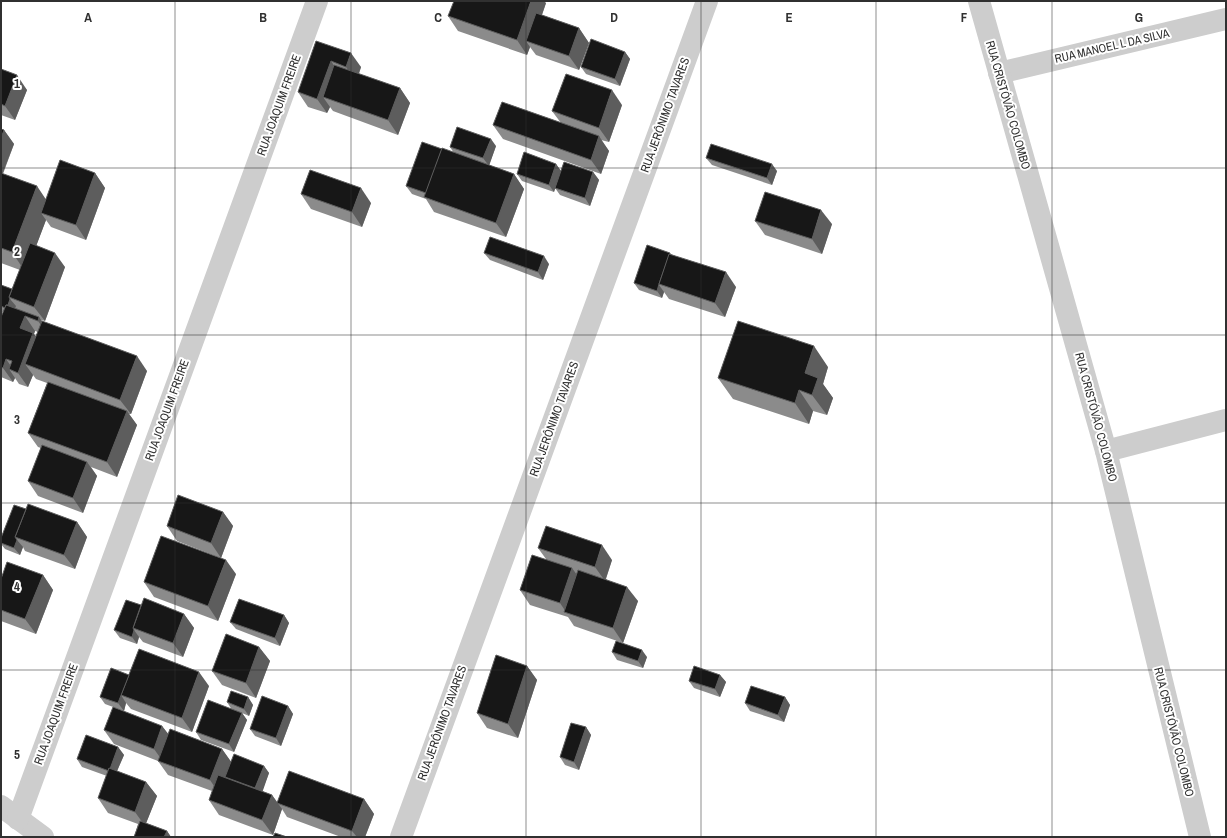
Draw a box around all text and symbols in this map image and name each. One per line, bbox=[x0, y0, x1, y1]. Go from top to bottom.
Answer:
text: A bbox=[84, 9, 92, 26]
text: B bbox=[259, 9, 267, 26]
text: C bbox=[434, 9, 442, 26]
text: D bbox=[610, 9, 618, 26]
text: E bbox=[785, 9, 793, 26]
text: F bbox=[961, 9, 968, 26]
text: G bbox=[1135, 9, 1143, 26]
street label: RUA MANOEL L DA SILVA bbox=[1053, 25, 1171, 67]
street label: RUA CRISTÓVÃO COLOMBO bbox=[982, 39, 1034, 171]
street label: RUA JOAQUIM FREIRE bbox=[253, 52, 305, 158]
street label: RUA JERÔNIMO TAVARES bbox=[637, 55, 693, 175]
text: 1 bbox=[14, 75, 20, 92]
text: 2 bbox=[14, 243, 20, 260]
street label: RUA CRISTÓVÃO COLOMBO bbox=[1071, 351, 1121, 484]
street label: RUA JOAQUIM FREIRE bbox=[141, 357, 193, 463]
street label: RUA JERÔNIMO TAVARES bbox=[526, 359, 582, 479]
text: 3 bbox=[14, 411, 20, 428]
text: 4 bbox=[14, 578, 20, 595]
street label: RUA JOAQUIM FREIRE bbox=[30, 661, 82, 767]
street label: RUA JERÔNIMO TAVARES bbox=[414, 663, 470, 783]
street label: RUA CRISTÓVÃO COLOMBO bbox=[1150, 665, 1198, 799]
text: 5 bbox=[14, 746, 20, 763]

